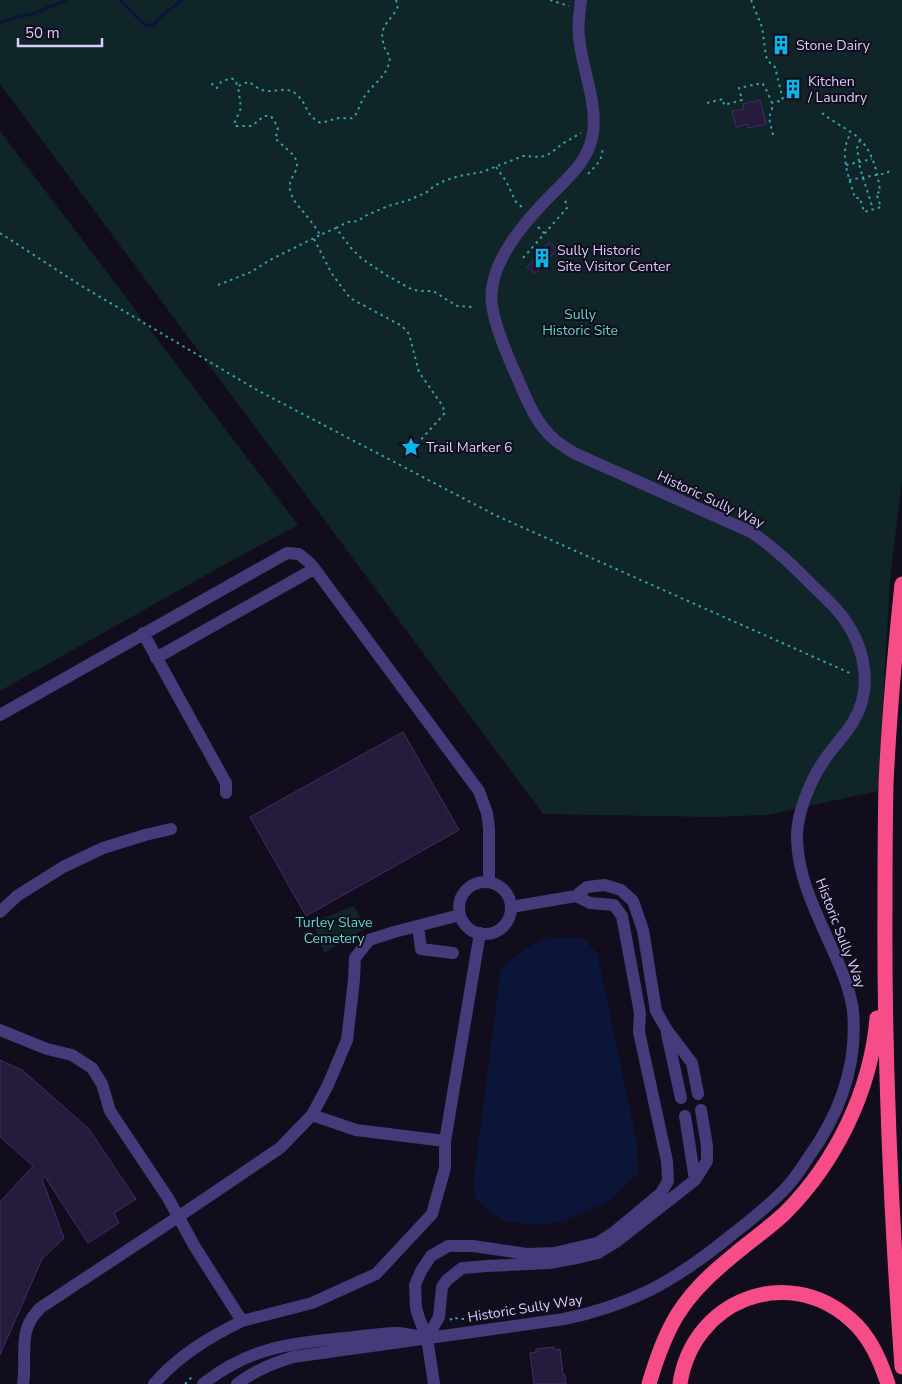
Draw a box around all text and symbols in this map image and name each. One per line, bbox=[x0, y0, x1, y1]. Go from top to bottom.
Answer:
scale bar bbox=[18, 15, 101, 47]
text: 50 m bbox=[25, 23, 60, 43]
building icon: Stone Dairy bbox=[770, 34, 792, 56]
place label: Stone Dairy bbox=[796, 36, 871, 55]
place label: Kitchen / Laundry bbox=[807, 72, 868, 107]
building icon: Kitchen / Laundry bbox=[782, 78, 804, 100]
place label: Sully Historic Site Visitor Center bbox=[557, 241, 670, 276]
building icon: Sully Historic Site Visitor Center bbox=[531, 247, 553, 269]
park label: Sully Historic Site bbox=[542, 305, 618, 340]
place icon: Trail Marker 6 bbox=[400, 436, 422, 458]
place label: Trail Marker 6 bbox=[426, 438, 512, 457]
street label: Historic Sully Way bbox=[654, 466, 768, 533]
street label: Historic Sully Way bbox=[811, 876, 870, 992]
park label: Turley Slave Cemetery bbox=[295, 913, 373, 948]
street label: Historic Sully Way bbox=[466, 1290, 585, 1327]

